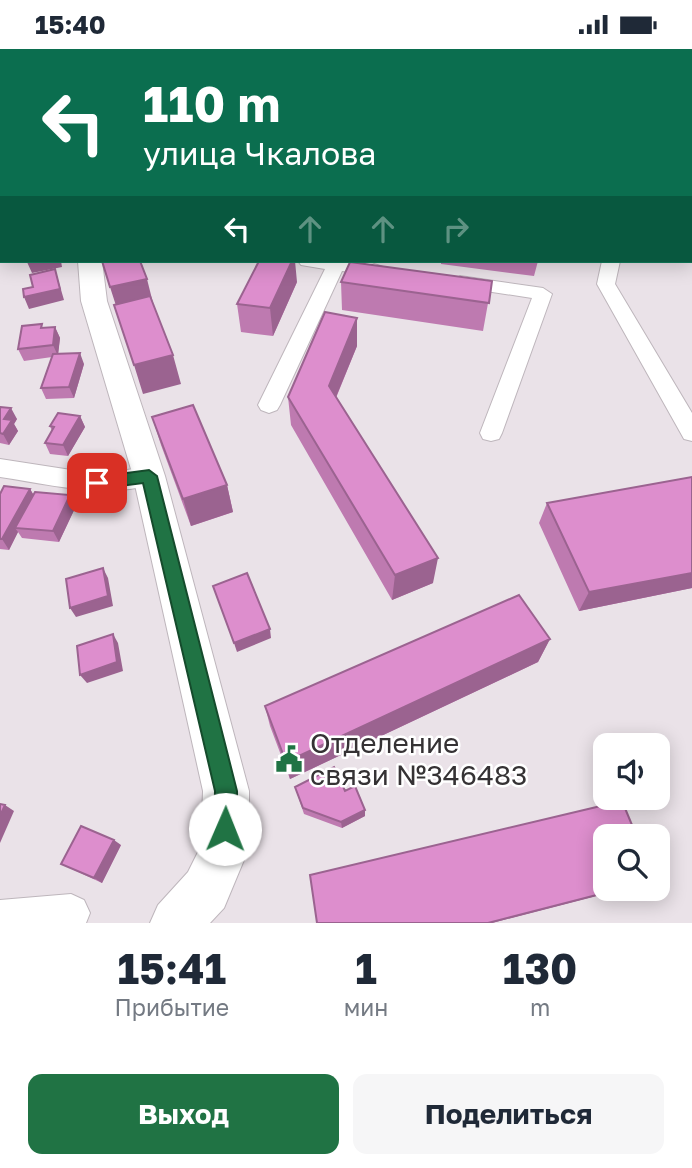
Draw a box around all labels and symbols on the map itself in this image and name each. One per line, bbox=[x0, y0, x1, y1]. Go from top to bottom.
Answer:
pin bbox=[67, 453, 127, 513]
place label: Отделение связи №346483 bbox=[310, 726, 527, 791]
public building icon: Отделение связи №346483 bbox=[274, 744, 304, 774]
position arrow bbox=[188, 792, 262, 866]

